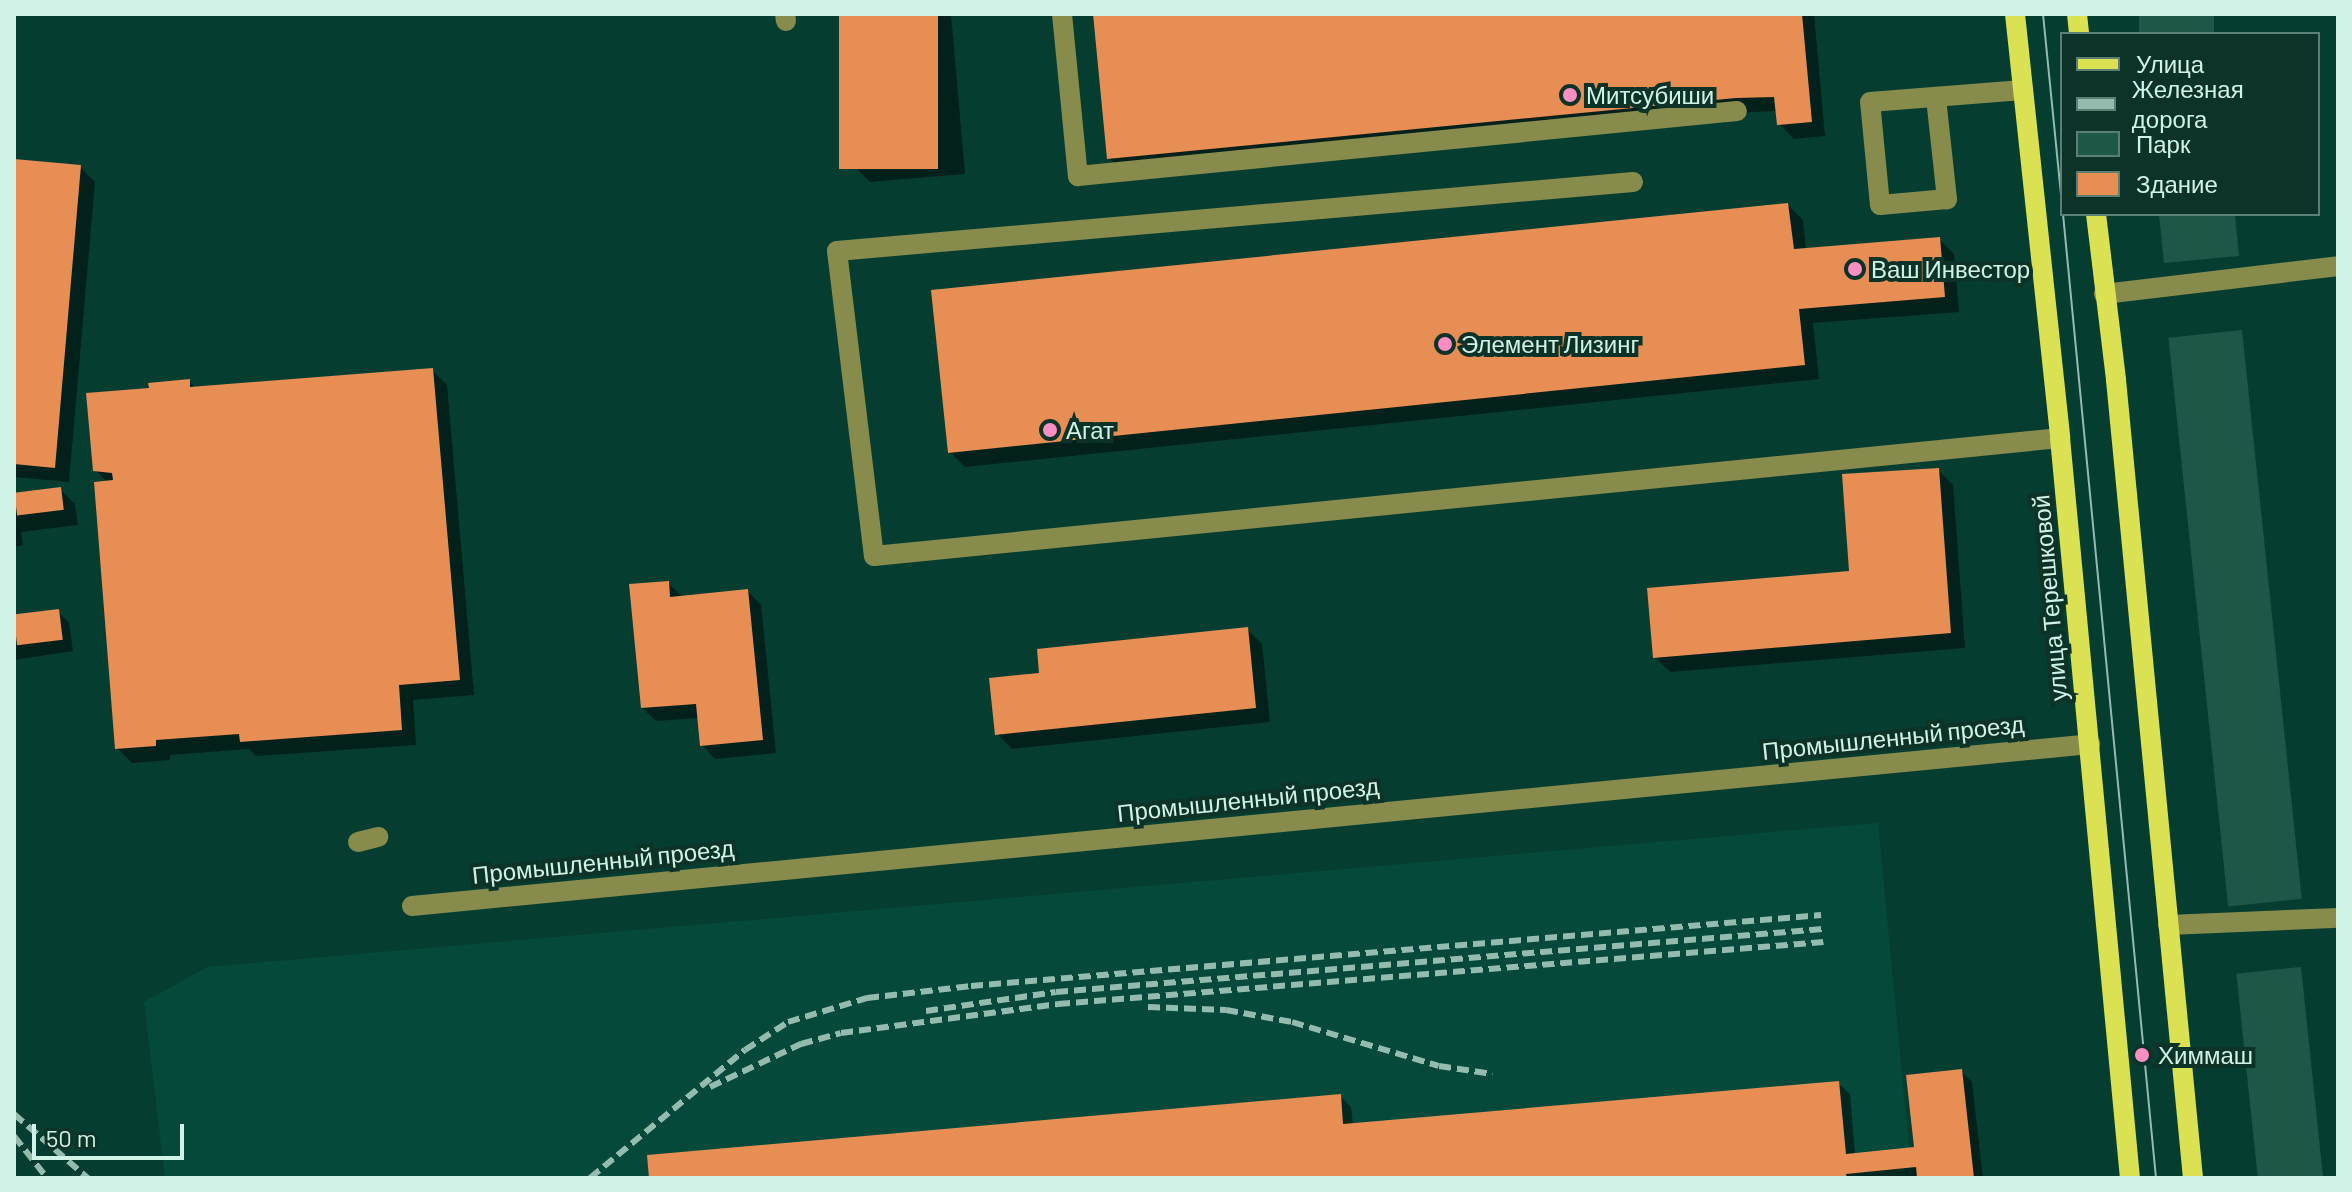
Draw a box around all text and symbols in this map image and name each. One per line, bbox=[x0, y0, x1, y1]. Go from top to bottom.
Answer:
legend bbox=[2060, 32, 2320, 216]
text: Улица bbox=[2136, 49, 2204, 78]
text: Железная дорога bbox=[2132, 74, 2244, 133]
place label: Митсубиши bbox=[1586, 81, 1714, 109]
marker: Митсубиши bbox=[1561, 86, 1579, 104]
text: Парк bbox=[2136, 129, 2190, 158]
text: Здание bbox=[2136, 169, 2218, 198]
place label: Ваш Инвестор bbox=[1871, 255, 2030, 283]
marker: Ваш Инвестор bbox=[1846, 260, 1864, 278]
place label: Элемент Лизинг bbox=[1461, 330, 1639, 358]
marker: Элемент Лизинг bbox=[1436, 335, 1454, 353]
place label: Агат bbox=[1066, 416, 1114, 444]
marker: Агат bbox=[1041, 421, 1059, 439]
street label: улица Терешковой bbox=[2026, 494, 2072, 702]
street label: Промышленный проезд bbox=[1761, 709, 2025, 765]
street label: Промышленный проезд bbox=[1116, 771, 1380, 827]
street label: Промышленный проезд bbox=[471, 833, 735, 889]
place label: Химмаш bbox=[2158, 1041, 2253, 1069]
marker: Химмаш bbox=[2133, 1046, 2151, 1064]
scale bar bbox=[36, 1108, 188, 1158]
text: 50 m bbox=[46, 1123, 97, 1152]

